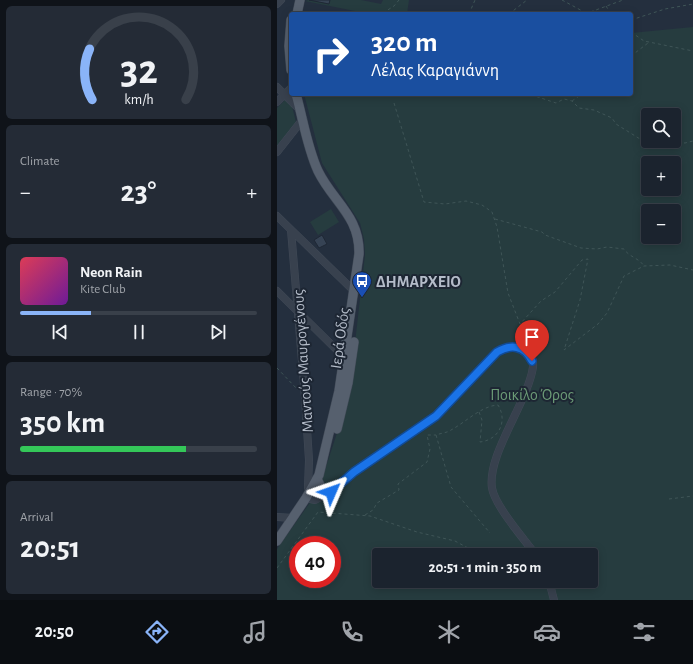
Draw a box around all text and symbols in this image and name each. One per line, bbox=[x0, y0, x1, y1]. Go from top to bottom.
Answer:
icon: right bbox=[305, 28, 357, 80]
text: 320 m bbox=[371, 29, 438, 57]
text: 32 bbox=[120, 50, 157, 91]
text: Λέλας Καραγιάννη bbox=[371, 62, 499, 80]
text: km/h bbox=[124, 93, 153, 107]
map controls bbox=[641, 108, 681, 244]
button: search bbox=[641, 108, 681, 148]
text: Climate bbox=[20, 155, 59, 168]
button: + bbox=[641, 156, 681, 196]
text: 23° bbox=[121, 177, 156, 207]
text: − bbox=[20, 181, 31, 203]
text: + bbox=[246, 181, 257, 203]
button: − bbox=[641, 204, 681, 244]
text: Neon Rain bbox=[80, 265, 142, 280]
bus stop icon: ΔΗΜΑΡΧΕΙΟ bbox=[351, 270, 373, 298]
place label: ΔΗΜΑΡΧΕΙΟ bbox=[376, 274, 461, 290]
text: Kite Club bbox=[80, 283, 126, 296]
street label: Μαντούς Μαυρογένους bbox=[290, 289, 317, 433]
street label: Ιερά Οδός bbox=[328, 306, 353, 370]
pin bbox=[515, 320, 549, 361]
icon: previous bbox=[49, 321, 71, 343]
icon: pause bbox=[128, 321, 150, 343]
icon: next bbox=[207, 321, 229, 343]
icon: arrive bbox=[521, 326, 543, 348]
text: Range · 70% bbox=[20, 386, 82, 399]
park label: Ποικίλο Όρος bbox=[490, 387, 574, 404]
text: 350 km bbox=[20, 408, 105, 438]
position arrow bbox=[310, 471, 352, 513]
text: Arrival bbox=[20, 511, 53, 524]
text: 20:51 bbox=[20, 533, 80, 563]
speed limit sign: 40 bbox=[289, 536, 341, 588]
text: 20:51 · 1 min · 350 m bbox=[429, 560, 541, 575]
icon: directions bbox=[143, 618, 171, 646]
icon: music bbox=[241, 618, 269, 646]
icon: phone bbox=[338, 618, 366, 646]
icon: climate bbox=[435, 618, 463, 646]
icon: car bbox=[533, 618, 561, 646]
icon: filters bbox=[630, 618, 658, 646]
text: 20:50 bbox=[35, 623, 74, 641]

